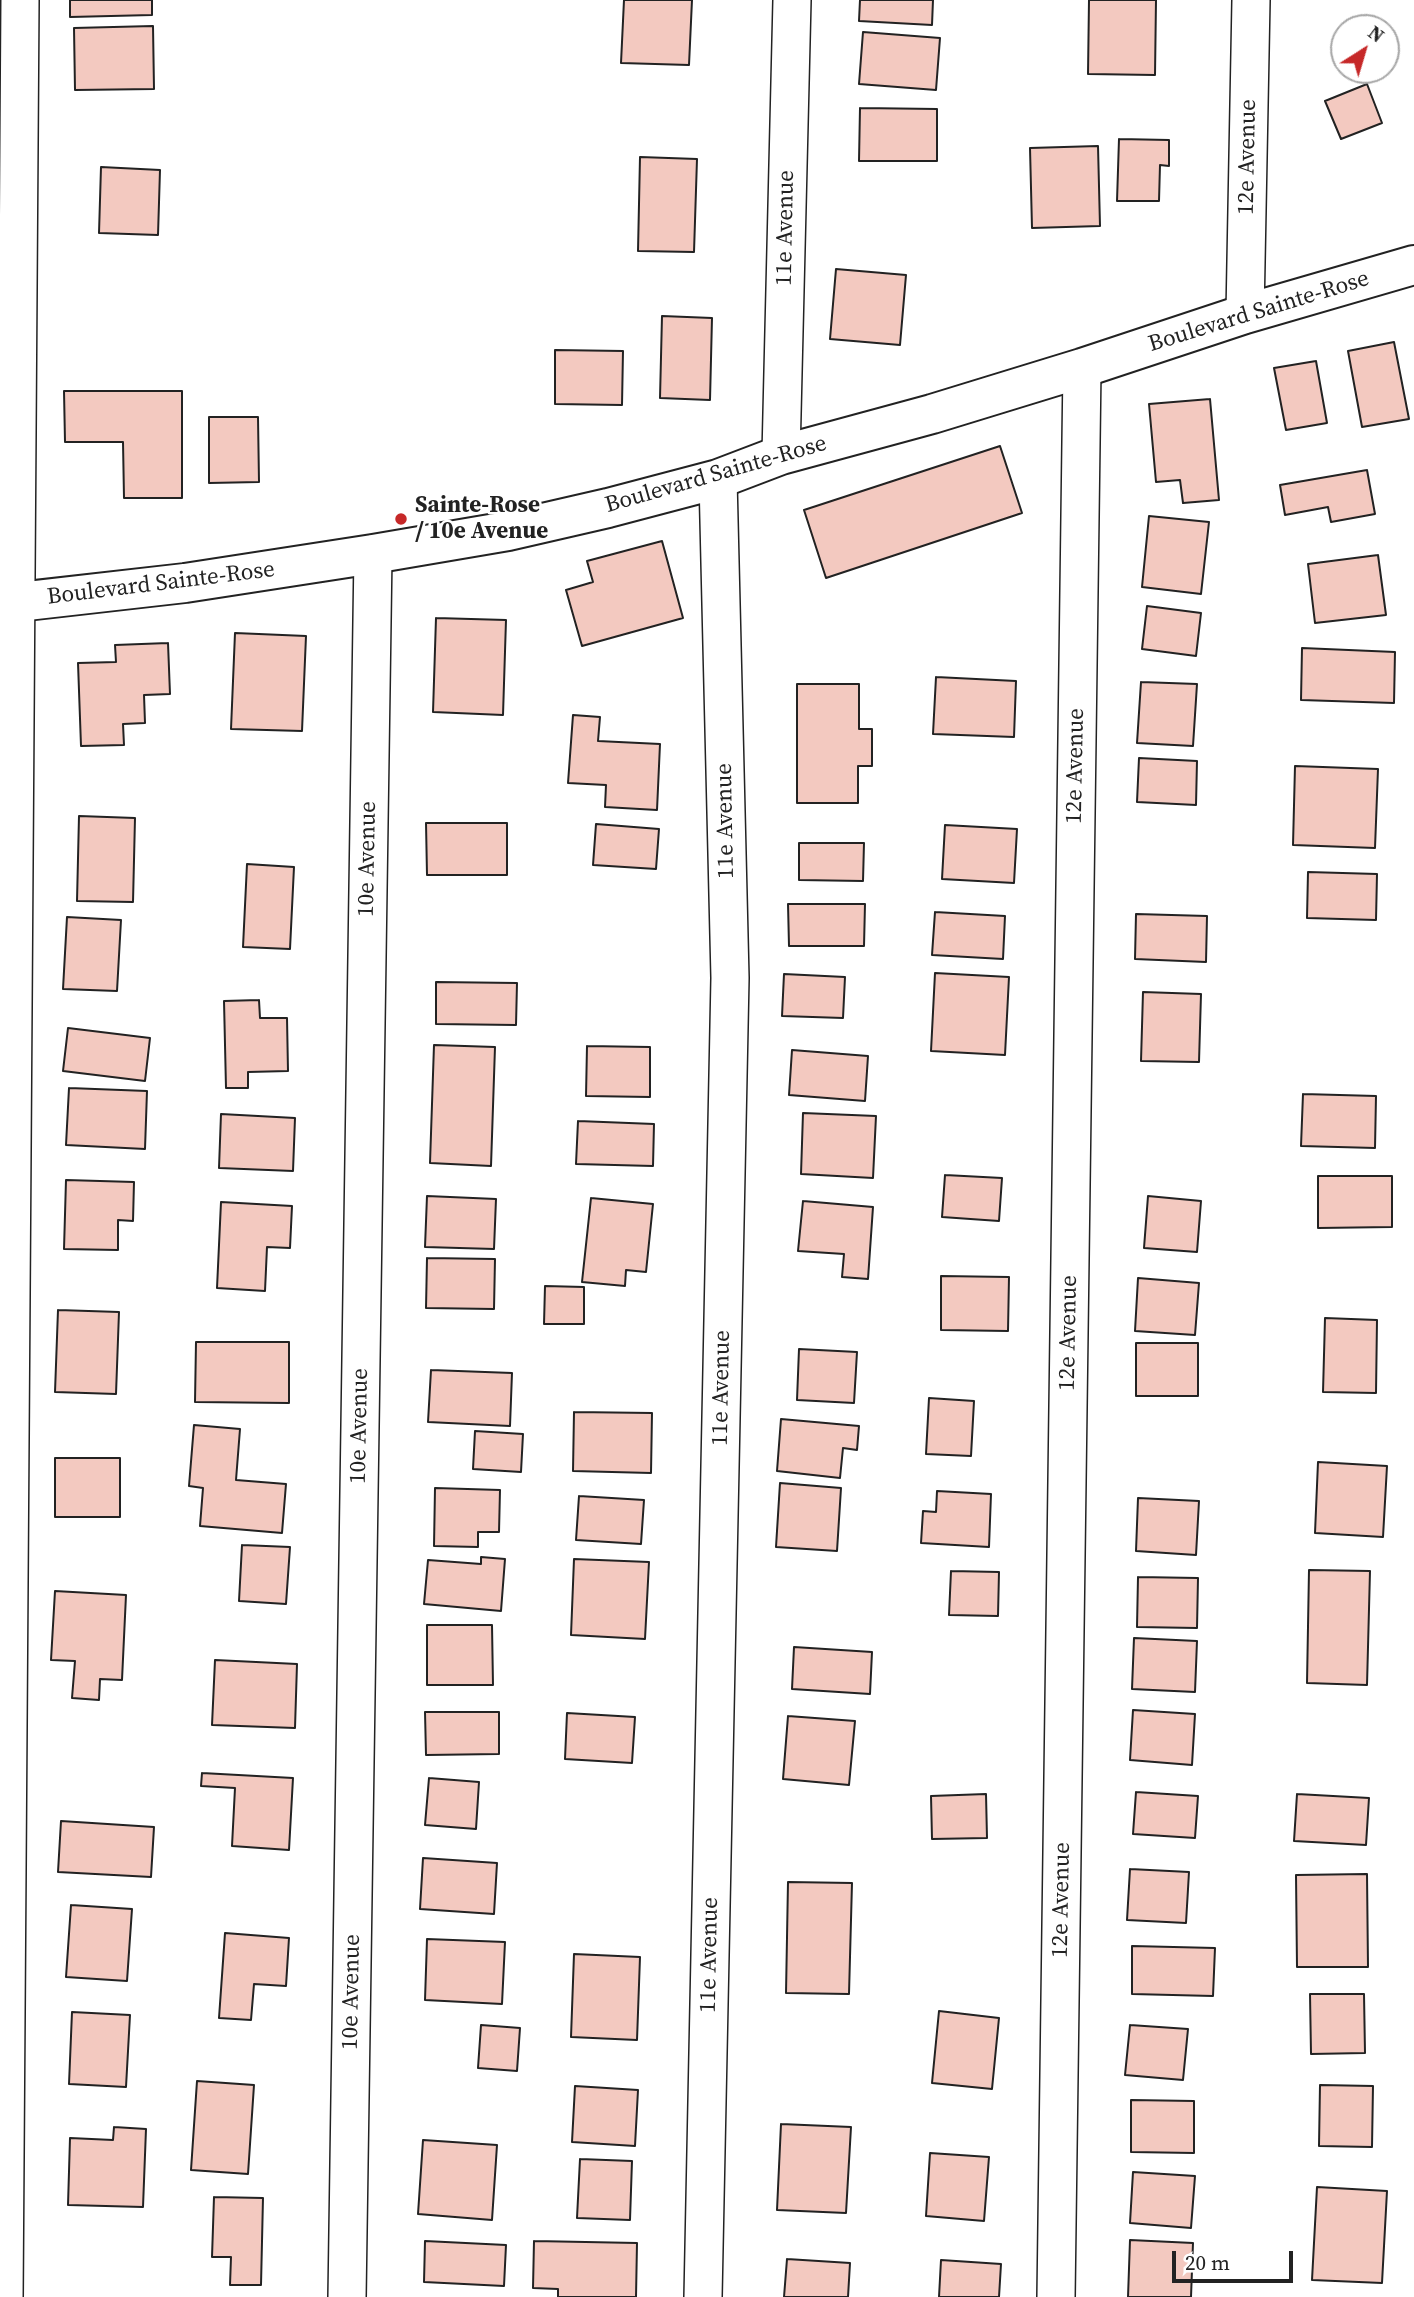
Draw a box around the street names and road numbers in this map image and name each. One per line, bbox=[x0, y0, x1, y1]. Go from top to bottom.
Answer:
street label: 12e Avenue bbox=[1233, 99, 1263, 215]
street label: 11e Avenue bbox=[771, 170, 801, 286]
street label: Boulevard Sainte-Rose bbox=[1145, 265, 1373, 359]
street label: Boulevard Sainte-Rose bbox=[602, 430, 830, 520]
street label: Boulevard Sainte-Rose bbox=[46, 556, 276, 612]
street label: 12e Avenue bbox=[1061, 708, 1091, 824]
street label: 11e Avenue bbox=[711, 763, 741, 879]
street label: 10e Avenue bbox=[353, 801, 383, 917]
street label: 12e Avenue bbox=[1054, 1275, 1084, 1391]
street label: 11e Avenue bbox=[707, 1330, 737, 1446]
street label: 10e Avenue bbox=[345, 1368, 375, 1484]
street label: 12e Avenue bbox=[1047, 1842, 1077, 1958]
street label: 11e Avenue bbox=[695, 1897, 725, 2013]
street label: 10e Avenue bbox=[337, 1934, 367, 2050]

